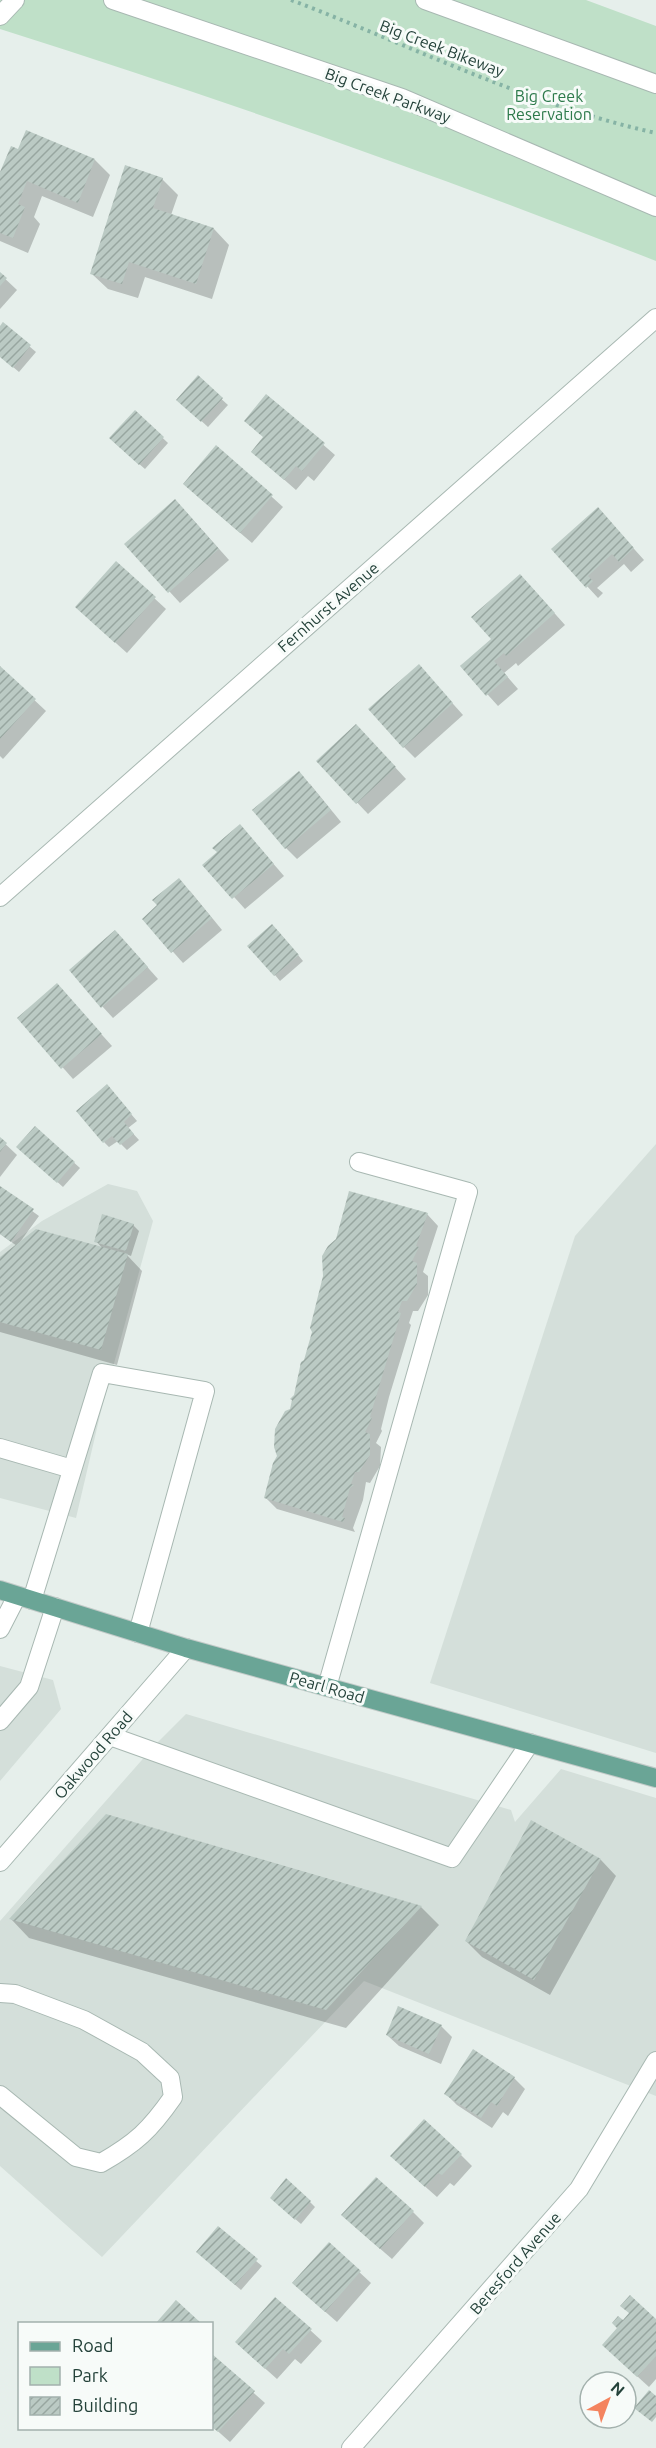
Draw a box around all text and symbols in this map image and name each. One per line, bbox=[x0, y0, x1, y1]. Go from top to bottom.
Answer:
street label: Big Creek Bikeway bbox=[378, 16, 507, 80]
street label: Big Creek Parkway bbox=[323, 64, 454, 126]
park label: Big Creek Reservation bbox=[506, 87, 592, 123]
street label: Fernhurst Avenue bbox=[274, 558, 382, 656]
street label: Pearl Road bbox=[287, 1668, 367, 1706]
street label: Oakwood Road bbox=[50, 1708, 136, 1802]
street label: Beresford Avenue bbox=[466, 2208, 564, 2318]
legend bbox=[18, 2322, 213, 2430]
text: Road bbox=[72, 2335, 114, 2355]
text: Park bbox=[72, 2365, 108, 2385]
north arrow bbox=[578, 2370, 638, 2430]
text: N bbox=[607, 2378, 628, 2399]
text: Building bbox=[72, 2395, 138, 2415]

